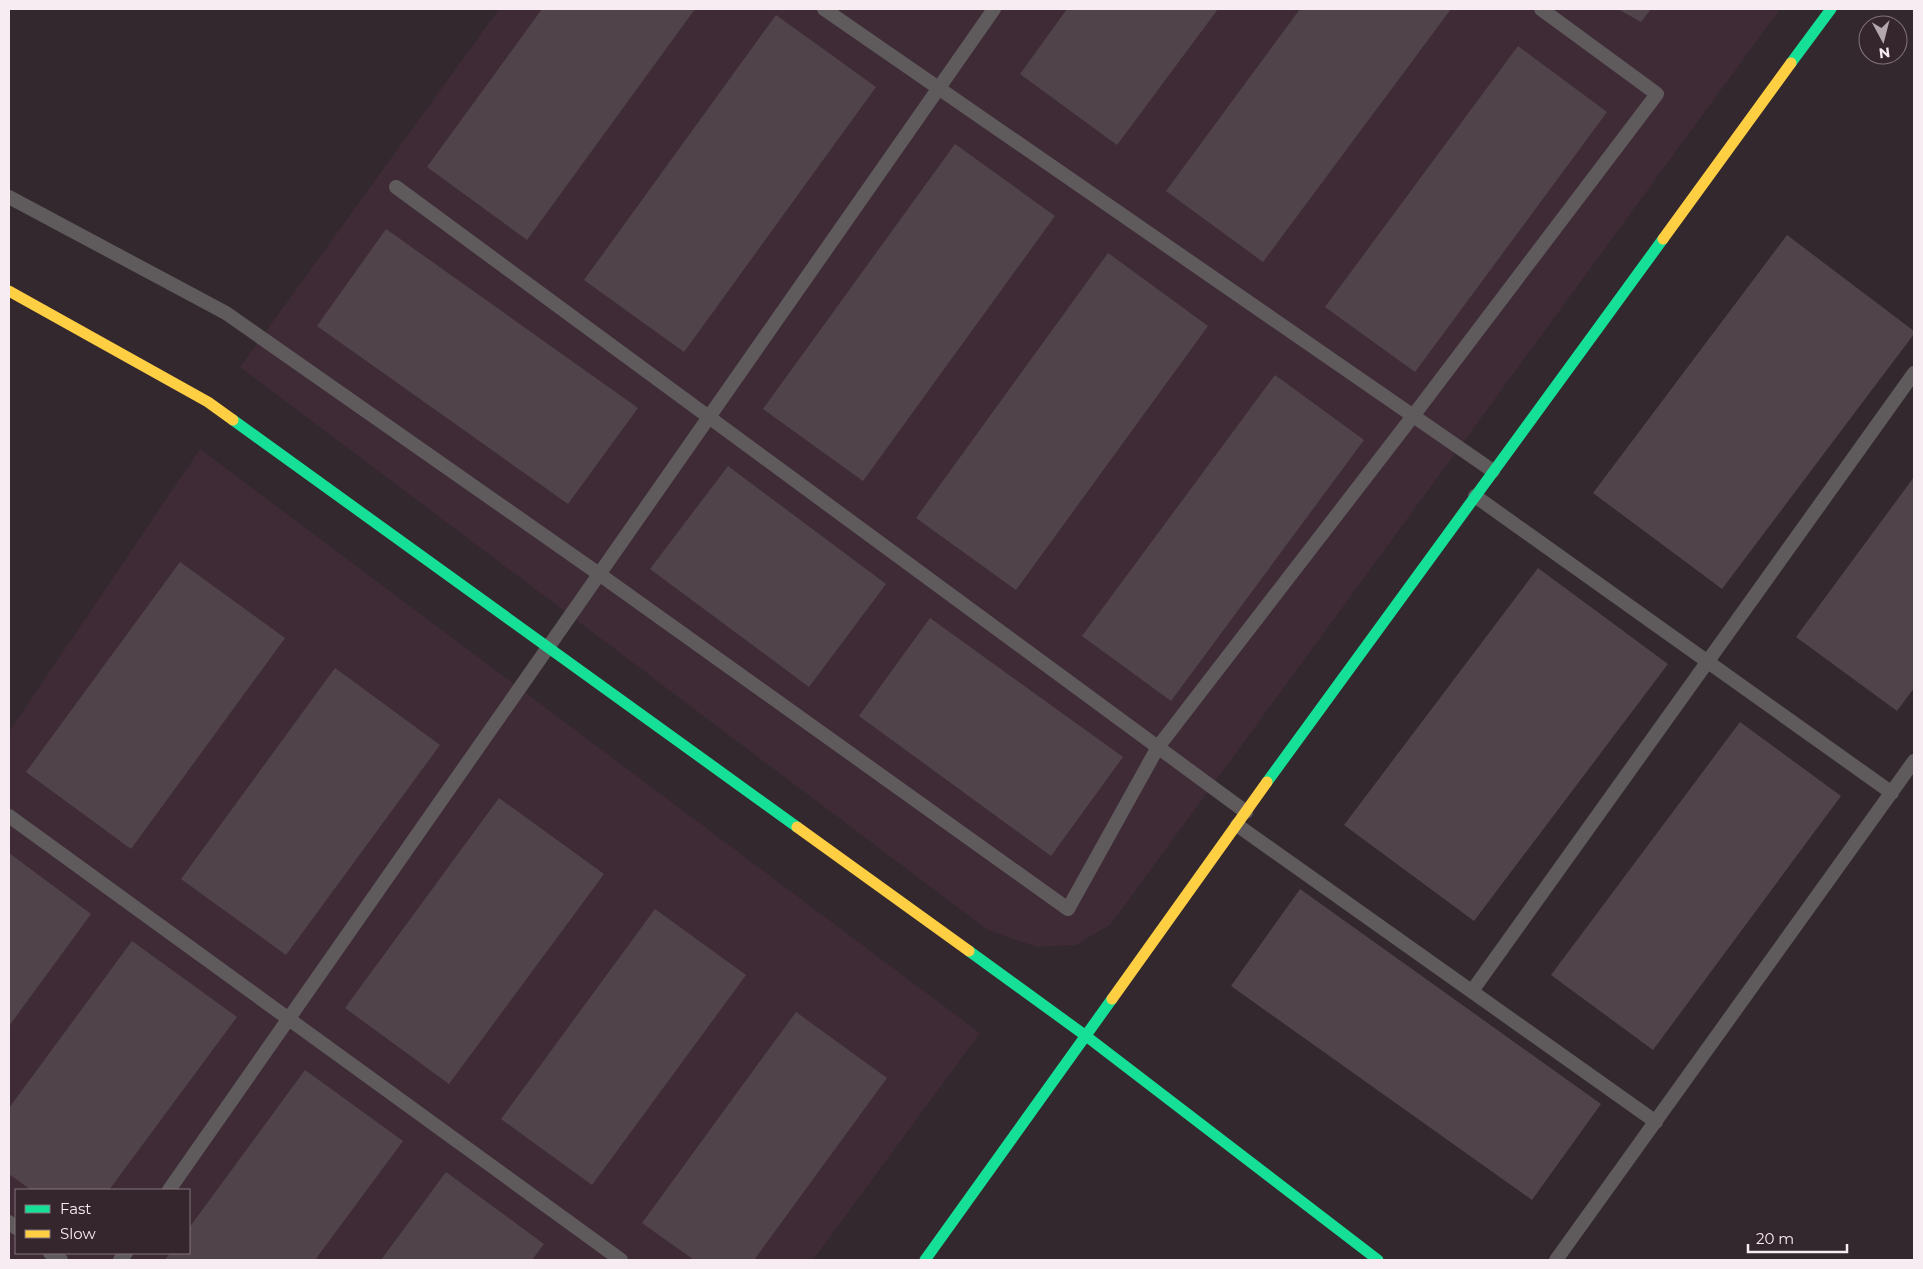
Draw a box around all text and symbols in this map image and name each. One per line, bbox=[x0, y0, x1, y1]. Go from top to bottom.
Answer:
north arrow bbox=[1858, 15, 1908, 65]
text: N bbox=[1878, 43, 1891, 63]
legend bbox=[15, 1189, 190, 1254]
text: Fast bbox=[60, 1199, 91, 1218]
scale bar bbox=[1748, 1222, 1847, 1254]
text: Slow bbox=[60, 1224, 96, 1243]
text: 20 m bbox=[1756, 1229, 1794, 1248]

